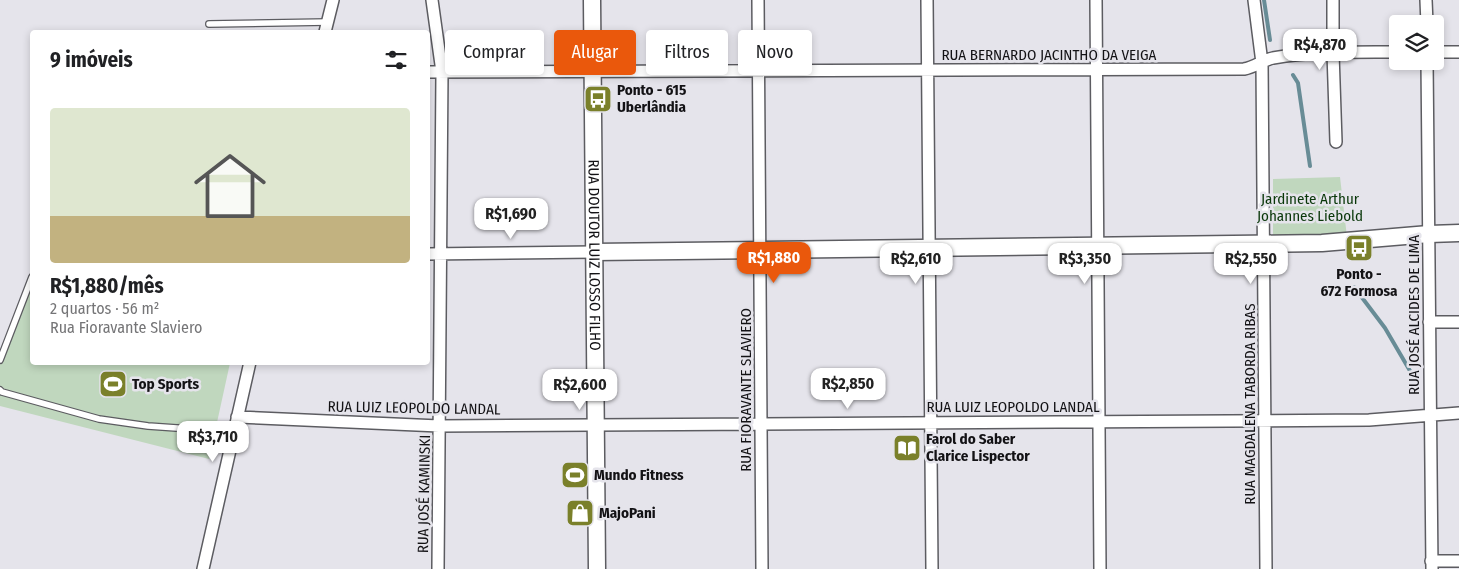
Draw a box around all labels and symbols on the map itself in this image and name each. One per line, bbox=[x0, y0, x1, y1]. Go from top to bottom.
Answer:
pin: R$4,870 bbox=[1274, 28, 1366, 71]
street label: RUA BERNARDO JACINTHO DA VEIGA bbox=[942, 46, 1157, 64]
place label: Ponto - 615 Uberlândia bbox=[617, 81, 686, 116]
bus stop icon: Ponto - 615 Uberlândia bbox=[583, 84, 613, 114]
street label: RUA DOUTOR LUIZ LOSSO FILHO bbox=[584, 159, 604, 351]
park label: Jardinete Arthur Johannes Liebold bbox=[1257, 190, 1363, 225]
pin: R$1,690 bbox=[465, 198, 557, 240]
bus stop icon: Ponto - 672 Formosa bbox=[1344, 233, 1374, 263]
street label: RUA JOSÉ ALCIDES DE LIMA bbox=[1405, 235, 1423, 395]
pin: R$1,880 bbox=[728, 242, 820, 284]
pin: R$2,610 bbox=[870, 242, 962, 285]
pin: R$3,350 bbox=[1039, 242, 1131, 285]
pin: R$2,550 bbox=[1205, 242, 1297, 285]
place label: Ponto - 672 Formosa bbox=[1321, 265, 1398, 300]
street label: RUA MAGDALENA TABORDA RIBAS bbox=[1241, 303, 1259, 505]
street label: RUA FIORAVANTE SLAVIERO bbox=[737, 308, 755, 472]
pin: R$2,600 bbox=[534, 368, 626, 411]
pin: R$2,850 bbox=[802, 368, 894, 410]
sports icon: Top Sports bbox=[98, 369, 128, 399]
place label: Top Sports bbox=[132, 375, 200, 393]
street label: RUA LUIZ LEOPOLDO LANDAL bbox=[327, 397, 501, 419]
street label: RUA LUIZ LEOPOLDO LANDAL bbox=[926, 398, 1100, 416]
pin: R$3,710 bbox=[167, 420, 259, 463]
place label: Farol do Saber Clarice Lispector bbox=[926, 430, 1030, 465]
library icon: Farol do Saber Clarice Lispector bbox=[892, 433, 922, 463]
street label: RUA JOSÉ KAMINSKI bbox=[414, 435, 434, 553]
sports icon: Mundo Fitness bbox=[560, 460, 590, 490]
place label: Mundo Fitness bbox=[594, 466, 684, 484]
shop icon: MajoPani bbox=[565, 498, 595, 528]
place label: MajoPani bbox=[599, 504, 656, 522]

